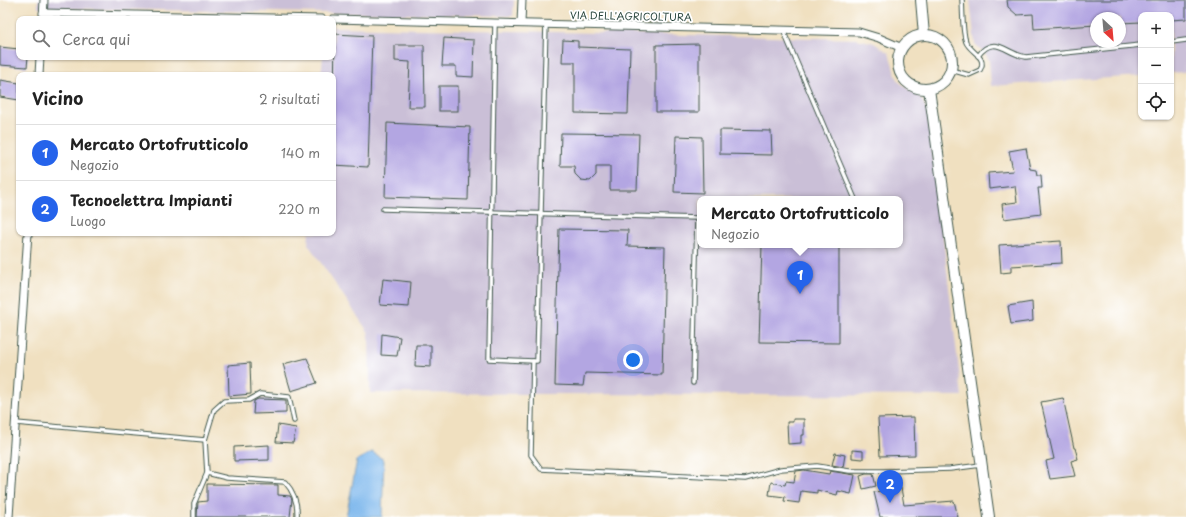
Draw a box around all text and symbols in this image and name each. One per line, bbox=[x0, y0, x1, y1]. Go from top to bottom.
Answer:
street label: VIA DELL'AGRICOLTURA bbox=[570, 7, 692, 24]
north arrow bbox=[1090, 12, 1126, 48]
map controls bbox=[1138, 12, 1174, 120]
button: + bbox=[1138, 12, 1174, 48]
search box bbox=[16, 16, 336, 60]
icon: search bbox=[30, 27, 52, 49]
text: Cerca qui bbox=[62, 27, 130, 50]
button: − bbox=[1138, 48, 1174, 84]
button: locate bbox=[1138, 84, 1174, 120]
text: Vicino bbox=[32, 85, 83, 111]
text: 2 risultati bbox=[259, 89, 320, 108]
text: Mercato Ortofrutticolo bbox=[70, 132, 248, 155]
text: 1 bbox=[42, 143, 48, 162]
text: 140 m bbox=[281, 143, 320, 162]
text: Negozio bbox=[70, 155, 119, 174]
text: Tecnoelettra Impianti bbox=[70, 188, 232, 211]
popup bbox=[697, 196, 903, 248]
text: 2 bbox=[40, 199, 50, 218]
text: 220 m bbox=[278, 199, 320, 218]
text: Mercato Ortofrutticolo bbox=[711, 201, 889, 224]
text: Luogo bbox=[70, 211, 106, 230]
text: Negozio bbox=[711, 224, 760, 243]
pin: 1 bbox=[787, 261, 813, 294]
your location bbox=[623, 350, 643, 370]
pin: 2 bbox=[877, 470, 903, 503]

